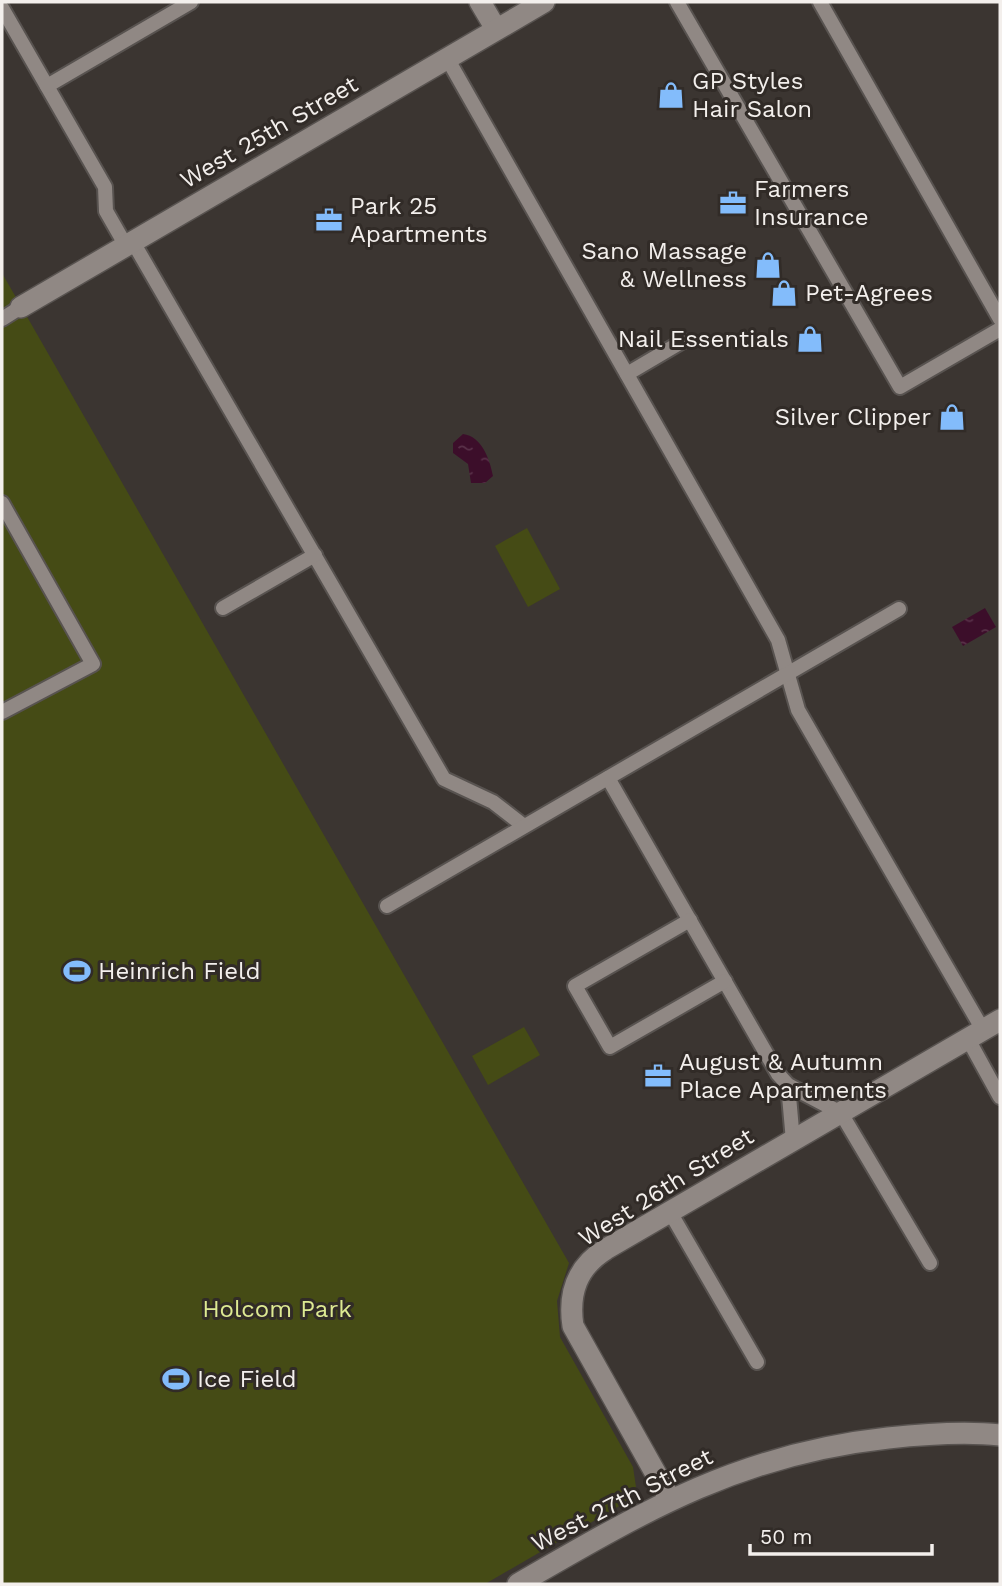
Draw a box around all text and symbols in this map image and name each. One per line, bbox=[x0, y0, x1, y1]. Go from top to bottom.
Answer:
place label: GP Styles Hair Salon bbox=[692, 67, 812, 123]
street label: West 25th Street bbox=[175, 70, 363, 194]
shop icon: GP Styles Hair Salon bbox=[656, 80, 686, 110]
place label: Farmers Insurance bbox=[754, 175, 868, 231]
office icon: Farmers Insurance bbox=[718, 188, 748, 218]
place label: Park 25 Apartments bbox=[350, 192, 488, 248]
office icon: Park 25 Apartments bbox=[314, 205, 344, 235]
place label: Sano Massage & Wellness bbox=[581, 237, 747, 293]
shop icon: Sano Massage & Wellness bbox=[753, 250, 783, 280]
shop icon: Pet-Agrees bbox=[769, 278, 799, 308]
place label: Pet-Agrees bbox=[805, 279, 933, 307]
shop icon: Nail Essentials bbox=[795, 324, 825, 354]
place label: Nail Essentials bbox=[618, 325, 789, 353]
shop icon: Silver Clipper bbox=[937, 402, 967, 432]
place label: Silver Clipper bbox=[775, 403, 931, 431]
sports icon: Heinrich Field bbox=[62, 956, 92, 986]
place label: Heinrich Field bbox=[98, 957, 260, 985]
place label: August & Autumn Place Apartments bbox=[679, 1048, 887, 1104]
office icon: August & Autumn Place Apartments bbox=[643, 1061, 673, 1091]
street label: West 26th Street bbox=[573, 1122, 759, 1252]
park label: Holcom Park bbox=[202, 1295, 352, 1323]
sports icon: Ice Field bbox=[161, 1364, 191, 1394]
place label: Ice Field bbox=[197, 1365, 297, 1393]
street label: West 27th Street bbox=[527, 1442, 717, 1558]
scale bar bbox=[750, 1512, 932, 1556]
text: 50 m bbox=[760, 1524, 812, 1549]

